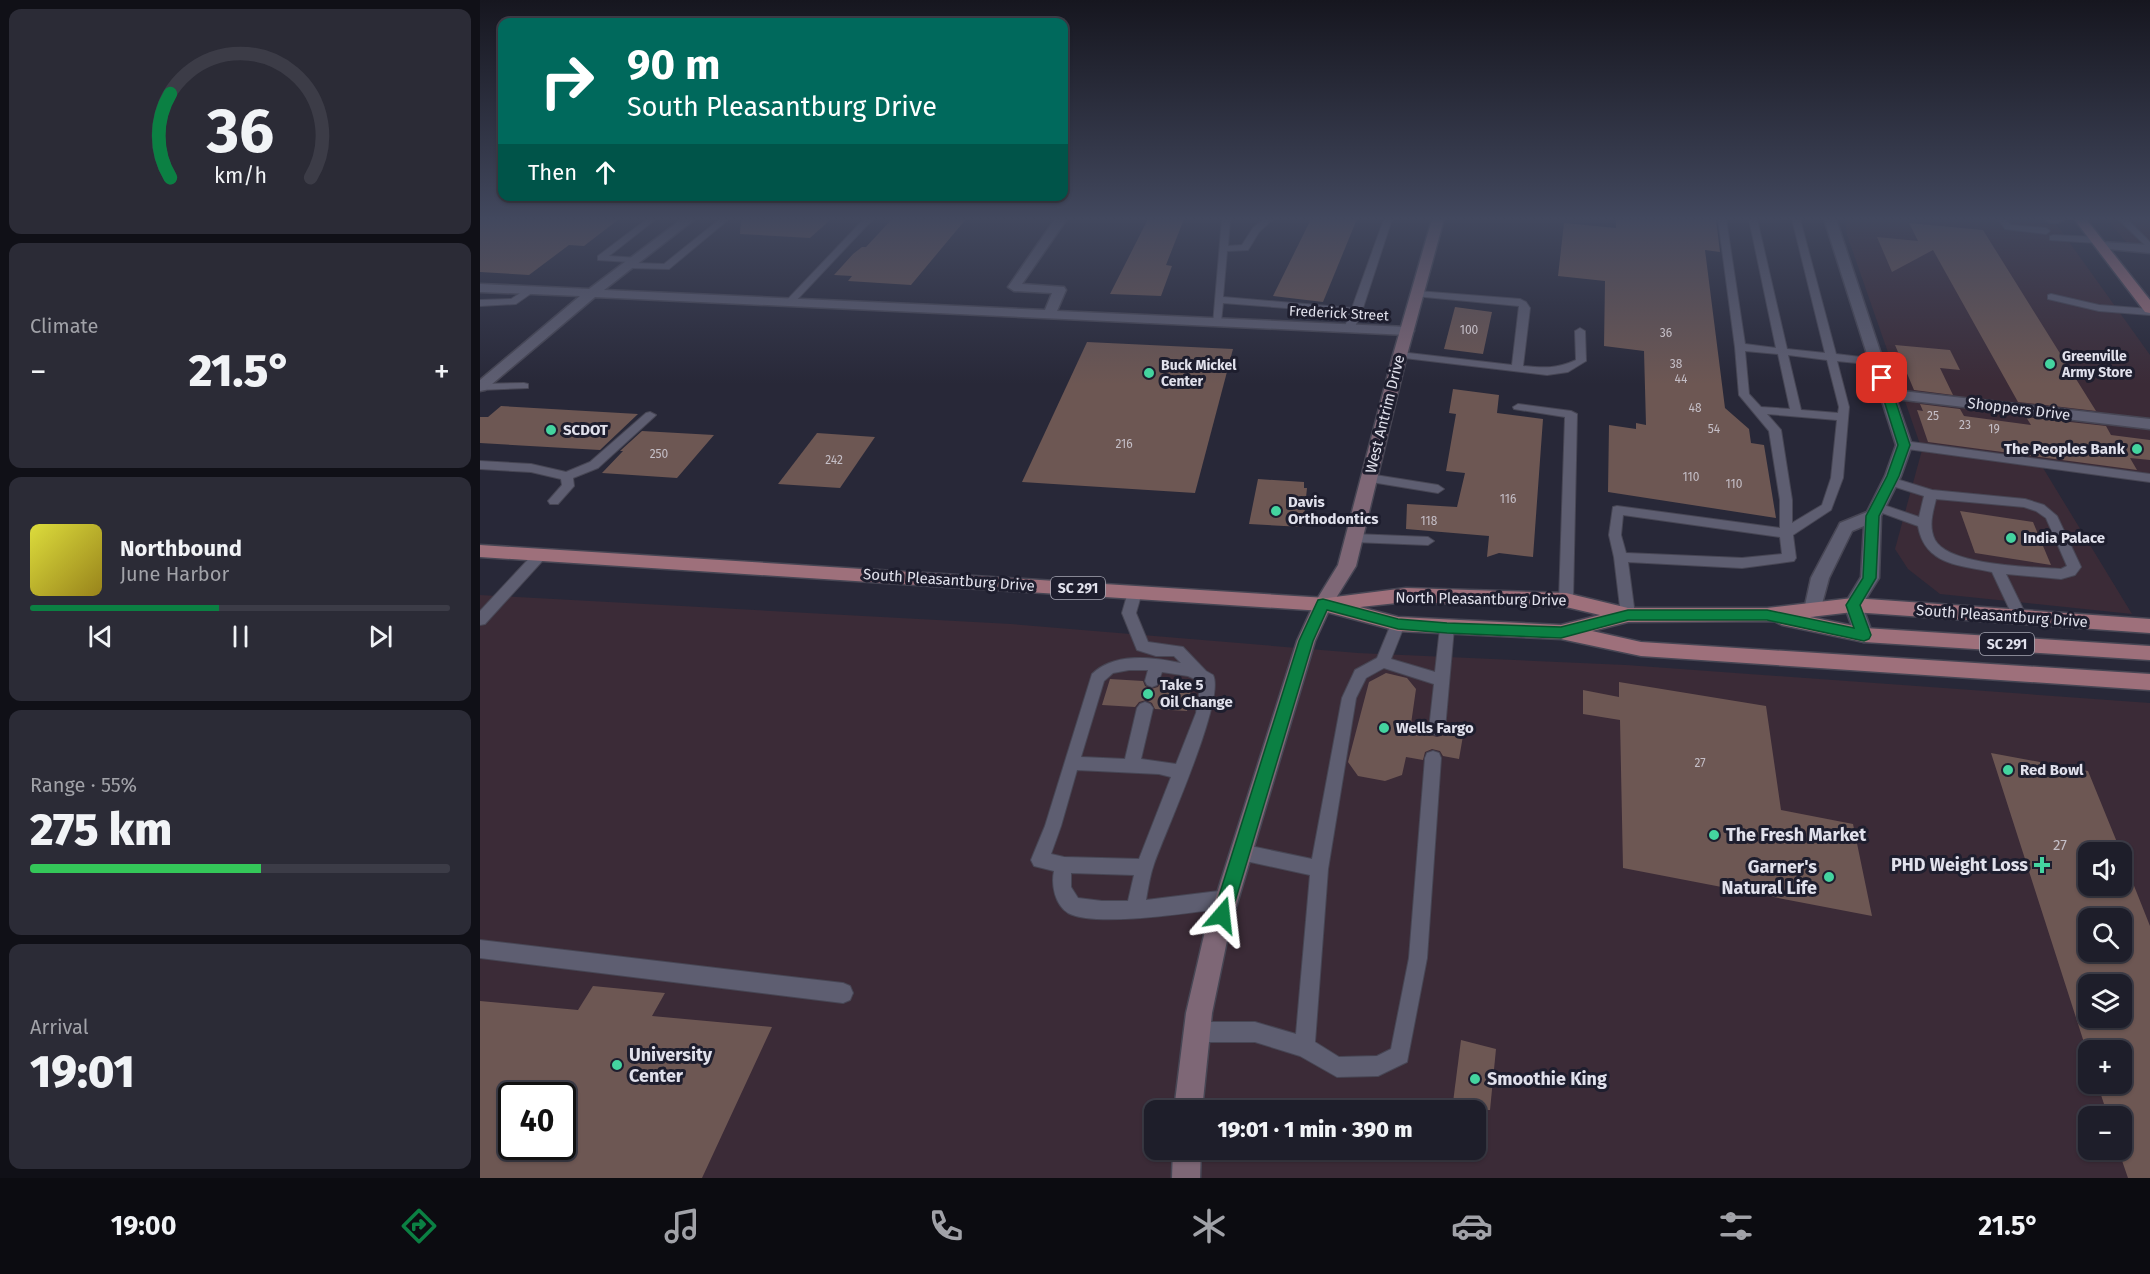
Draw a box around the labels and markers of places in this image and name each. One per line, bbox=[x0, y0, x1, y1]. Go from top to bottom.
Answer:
place label: Greenville Army Store bbox=[2061, 348, 2133, 381]
pin bbox=[1856, 352, 1907, 403]
place label: Buck Mickel Center bbox=[1161, 357, 1237, 390]
marker: Greenville Army Store bbox=[2043, 357, 2057, 371]
marker: Buck Mickel Center bbox=[1142, 366, 1156, 380]
place label: SCDOT bbox=[563, 421, 609, 439]
marker: SCDOT bbox=[544, 423, 558, 437]
place label: The Peoples Bank bbox=[2004, 440, 2126, 458]
marker: The Peoples Bank bbox=[2130, 442, 2144, 456]
place label: Davis Orthodontics bbox=[1288, 493, 1378, 528]
marker: Davis Orthodontics bbox=[1269, 504, 1283, 518]
place label: India Palace bbox=[2023, 529, 2105, 547]
marker: India Palace bbox=[2004, 531, 2018, 545]
place label: Take 5 Oil Change bbox=[1160, 676, 1233, 711]
marker: Take 5 Oil Change bbox=[1141, 687, 1155, 701]
place label: Wells Fargo bbox=[1396, 719, 1474, 737]
marker: Wells Fargo bbox=[1377, 721, 1391, 735]
place label: Red Bowl bbox=[2020, 761, 2084, 779]
marker: Red Bowl bbox=[2001, 763, 2015, 777]
place label: The Fresh Market bbox=[1726, 824, 1867, 846]
marker: The Fresh Market bbox=[1707, 828, 1721, 842]
place label: PHD Weight Loss bbox=[1891, 854, 2028, 876]
place label: Garner's Natural Life bbox=[1722, 856, 1817, 899]
marker: PHD Weight Loss bbox=[2033, 856, 2051, 874]
marker: Garner's Natural Life bbox=[1822, 870, 1836, 884]
place label: University Center bbox=[629, 1044, 713, 1087]
marker: University Center bbox=[610, 1058, 624, 1072]
place label: Smoothie King bbox=[1487, 1068, 1607, 1090]
marker: Smoothie King bbox=[1468, 1072, 1482, 1086]

